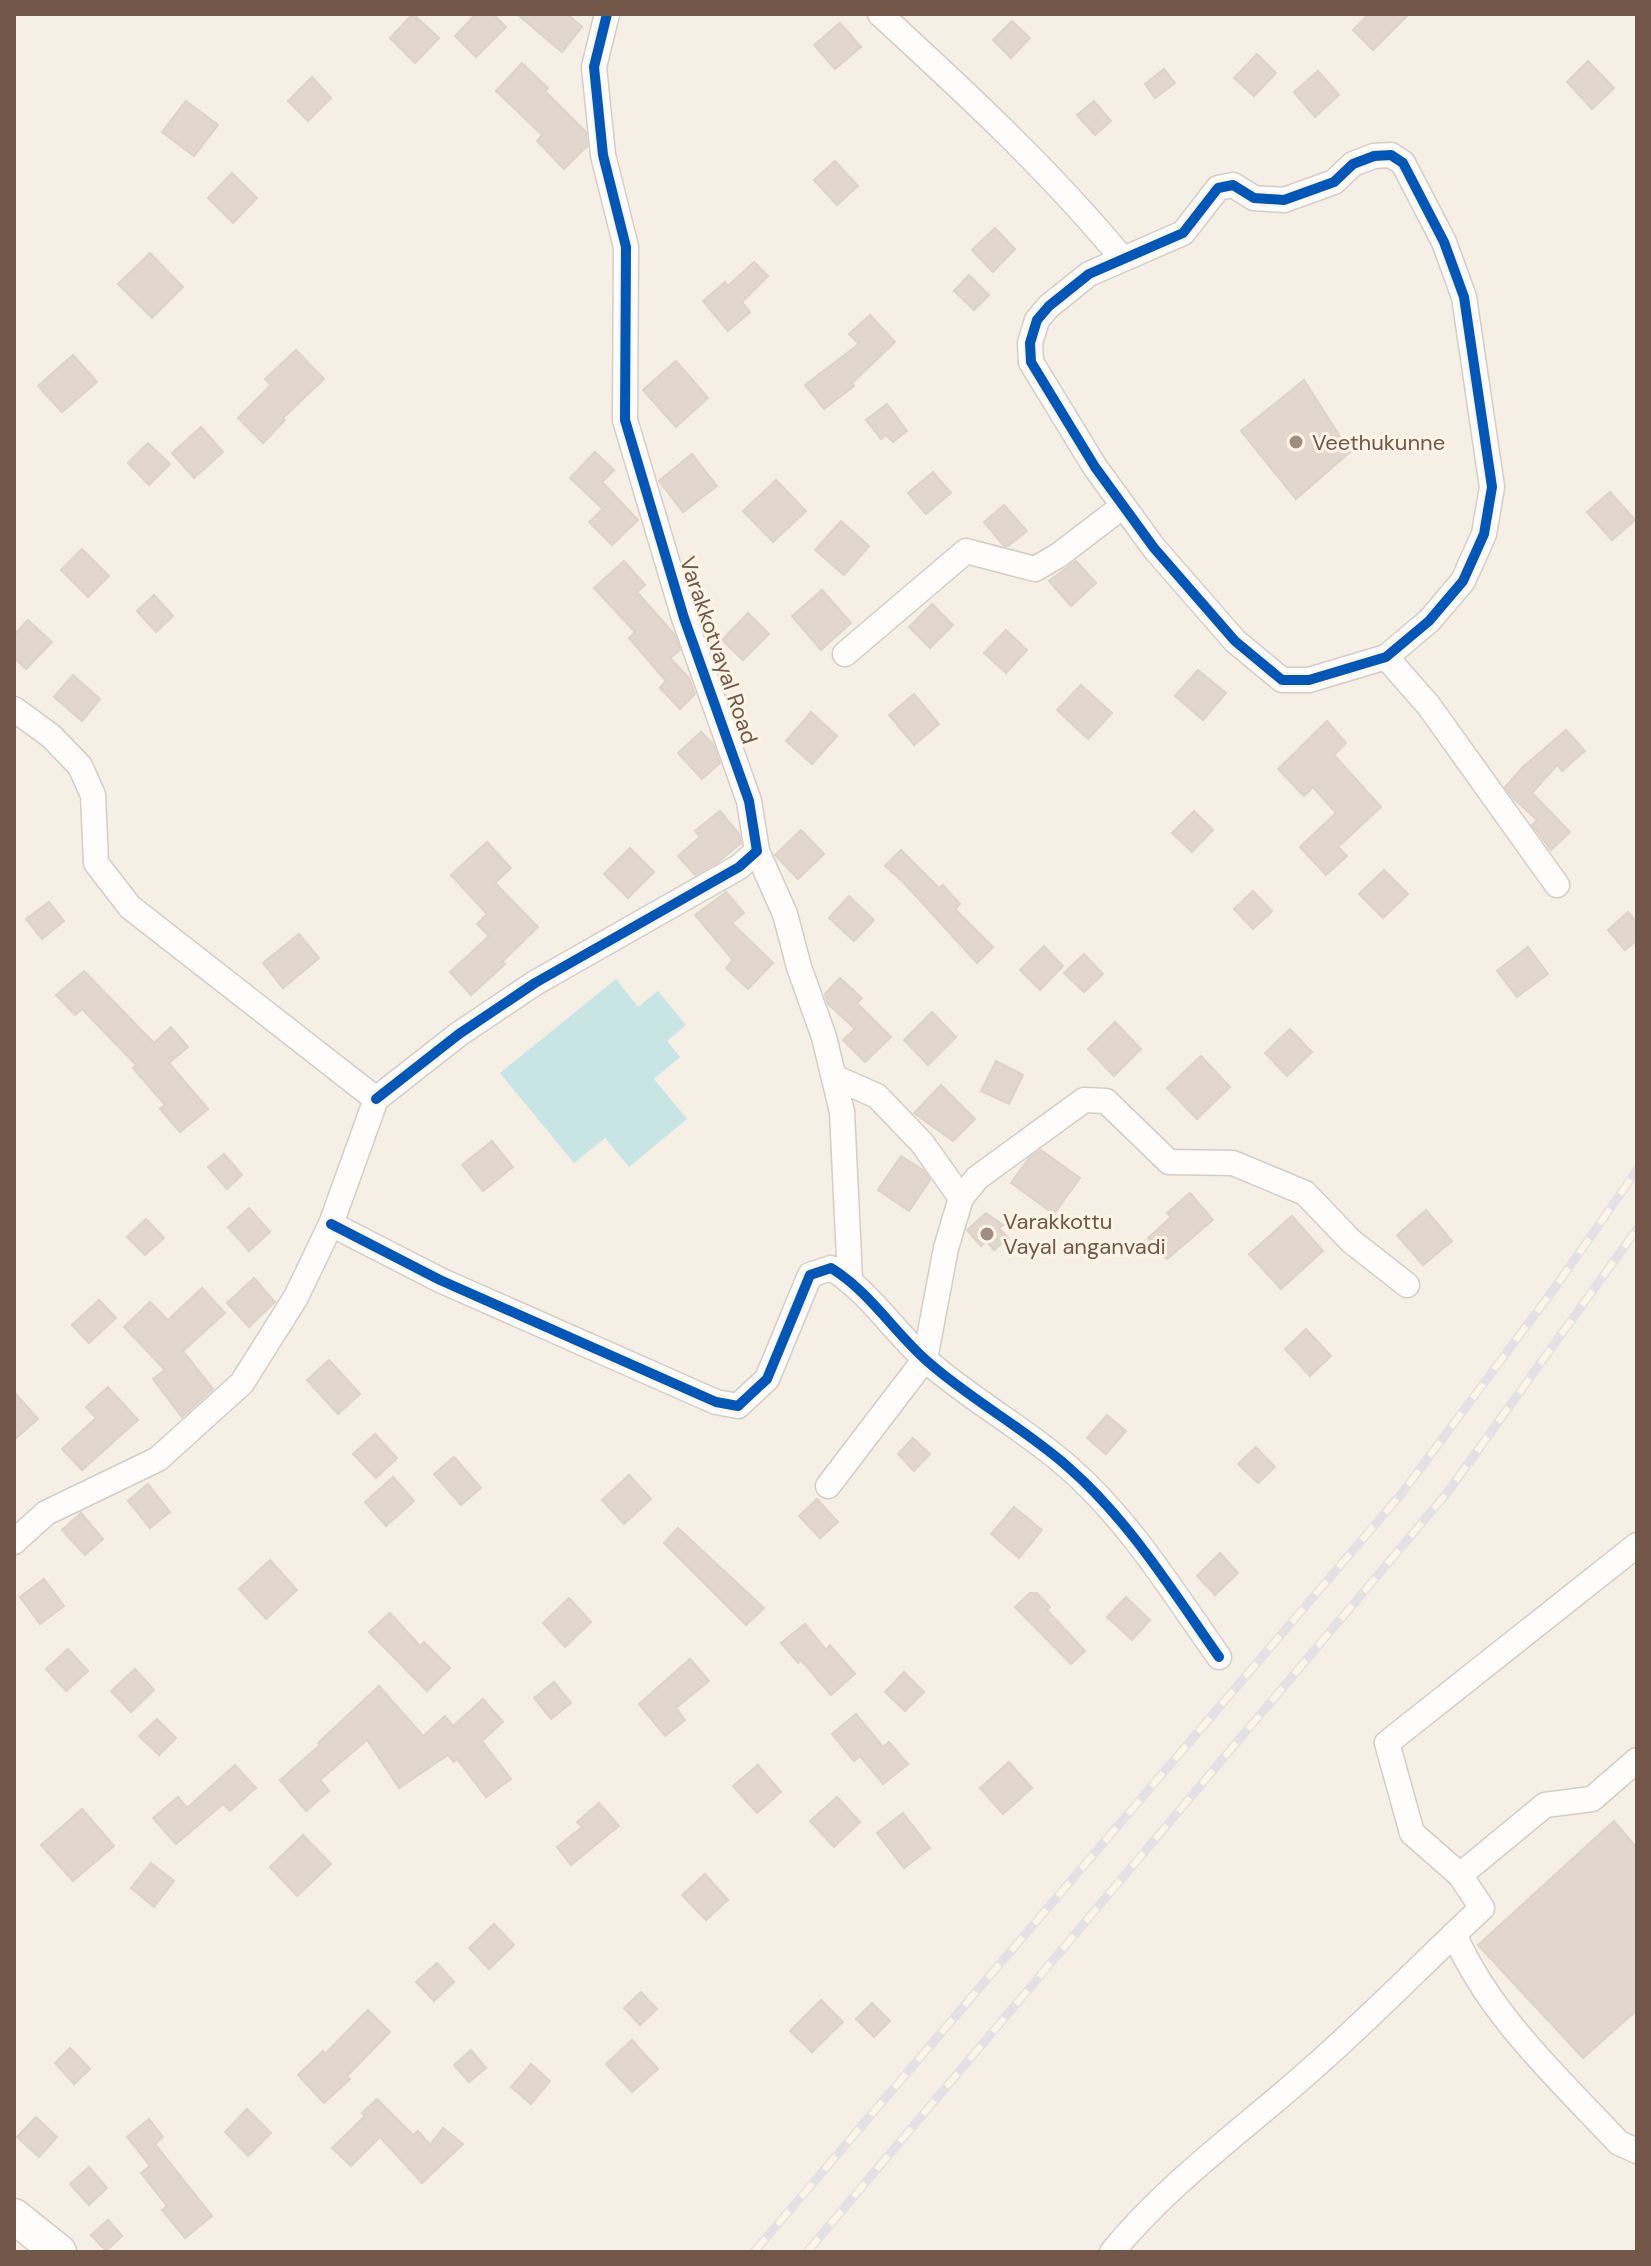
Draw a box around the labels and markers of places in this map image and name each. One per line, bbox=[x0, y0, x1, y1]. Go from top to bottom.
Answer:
place label: Veethukunne bbox=[1312, 428, 1445, 457]
marker: Veethukunne bbox=[1287, 433, 1305, 451]
place label: Varakkottu Vayal anganvadi bbox=[1003, 1207, 1166, 1261]
marker: Varakkottu Vayal anganvadi bbox=[978, 1225, 996, 1243]

